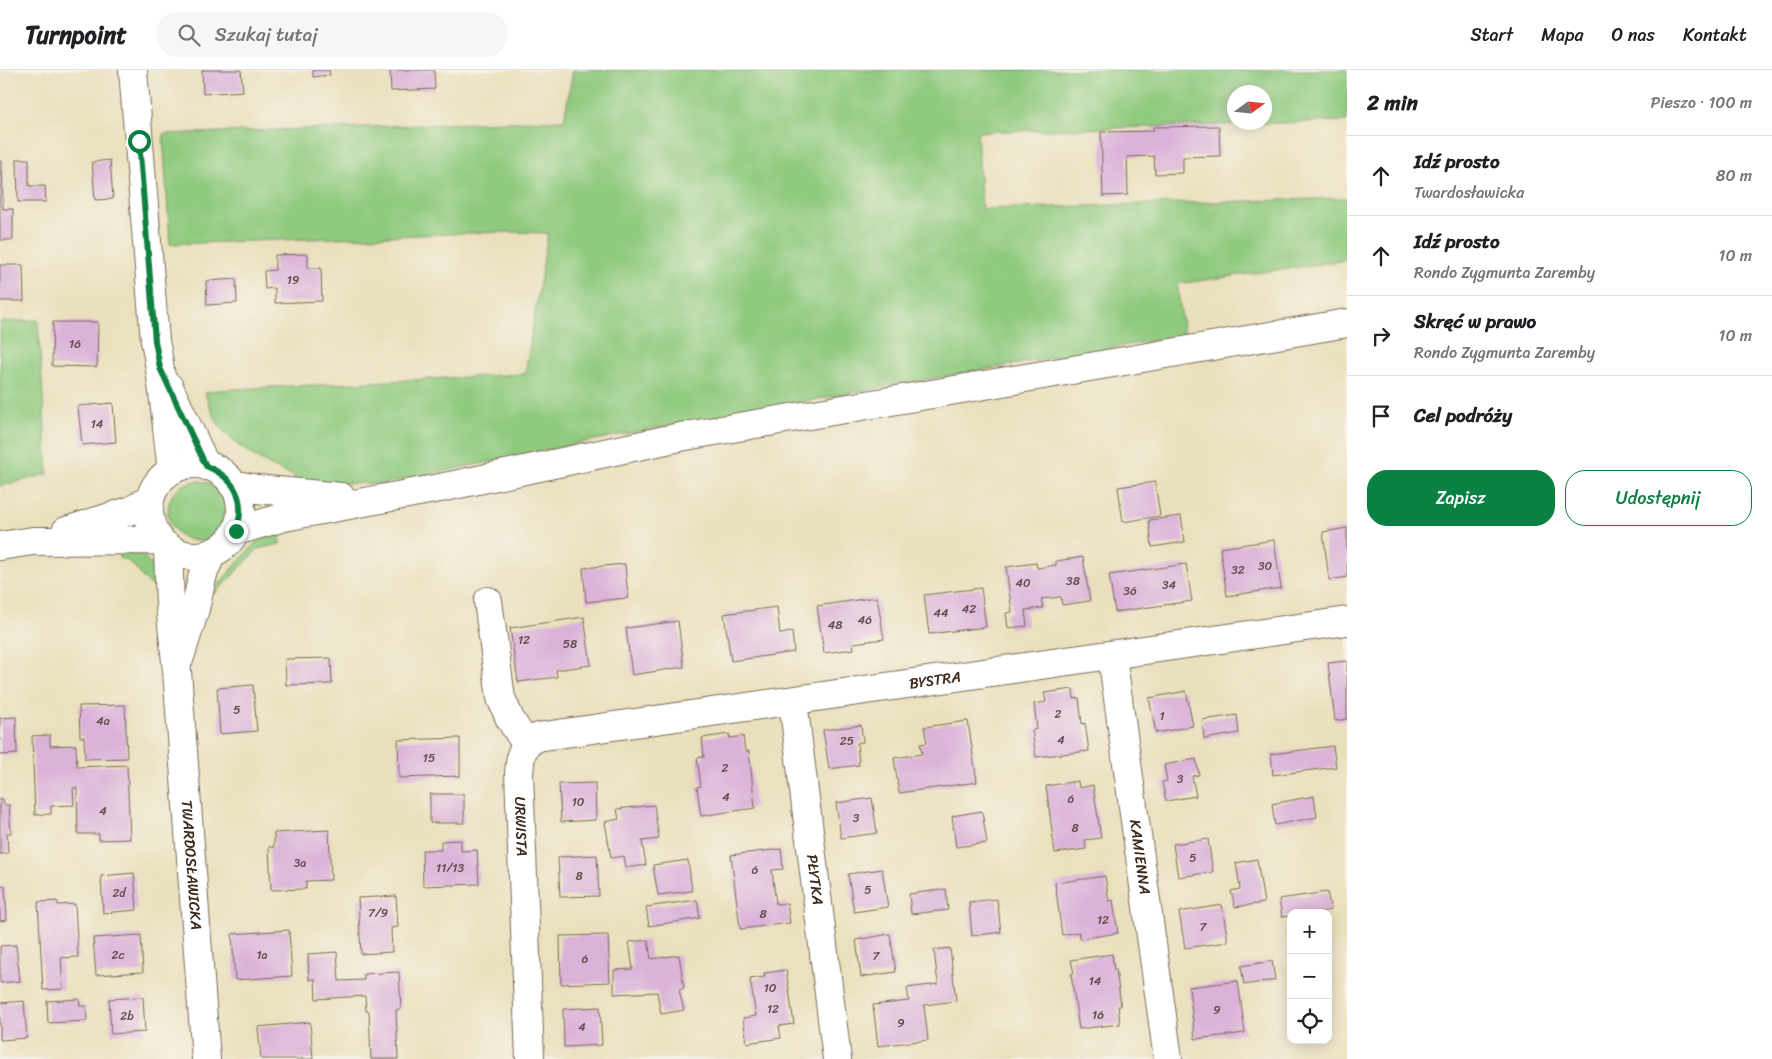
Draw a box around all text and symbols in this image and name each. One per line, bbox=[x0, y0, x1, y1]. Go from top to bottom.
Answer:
search box bbox=[157, 12, 507, 57]
text: Turnpoint bbox=[25, 14, 127, 56]
text: Szukaj tutaj bbox=[215, 18, 318, 51]
text: Start bbox=[1470, 19, 1513, 51]
text: Mapa bbox=[1541, 19, 1584, 51]
text: O nas bbox=[1612, 19, 1655, 51]
text: Kontakt bbox=[1683, 19, 1747, 51]
icon: search bbox=[175, 21, 203, 49]
text: 2 min bbox=[1367, 84, 1418, 122]
north arrow bbox=[1227, 85, 1272, 130]
text: Pieszo · 100 m bbox=[1651, 88, 1752, 117]
route start bbox=[128, 130, 151, 153]
text: Idź prosto bbox=[1414, 145, 1500, 178]
text: 80 m bbox=[1716, 161, 1752, 190]
icon: ahead bbox=[1367, 162, 1395, 190]
text: Twardosławicka bbox=[1414, 178, 1524, 207]
text: Idź prosto bbox=[1414, 225, 1500, 258]
text: 10 m bbox=[1719, 241, 1752, 270]
icon: ahead bbox=[1367, 242, 1395, 270]
text: Rondo Zygmunta Zaremby bbox=[1414, 258, 1595, 287]
house number: 19 bbox=[287, 269, 299, 291]
text: Skręć w prawo bbox=[1414, 305, 1536, 338]
text: 10 m bbox=[1719, 321, 1752, 350]
icon: right bbox=[1367, 322, 1395, 350]
house number: 16 bbox=[69, 333, 81, 355]
text: Rondo Zygmunta Zaremby bbox=[1414, 338, 1595, 367]
text: Cel podróży bbox=[1414, 399, 1512, 432]
icon: arrive bbox=[1367, 402, 1395, 430]
house number: 14 bbox=[91, 413, 104, 435]
button: Zapisz bbox=[1367, 470, 1555, 526]
button: Udostępnij bbox=[1565, 470, 1752, 526]
route end bbox=[225, 520, 248, 543]
house number: 30 bbox=[1258, 555, 1272, 577]
house number: 32 bbox=[1231, 559, 1245, 581]
house number: 38 bbox=[1066, 570, 1080, 592]
house number: 40 bbox=[1015, 572, 1031, 594]
house number: 34 bbox=[1162, 574, 1177, 596]
house number: 36 bbox=[1123, 580, 1137, 602]
house number: 42 bbox=[962, 598, 976, 620]
house number: 44 bbox=[933, 602, 949, 624]
house number: 46 bbox=[858, 609, 872, 631]
house number: 48 bbox=[828, 614, 842, 636]
house number: 12 bbox=[518, 629, 530, 651]
house number: 58 bbox=[563, 633, 577, 655]
street label: BYSTRA bbox=[907, 663, 963, 697]
house number: 5 bbox=[233, 699, 241, 721]
house number: 2 bbox=[1055, 703, 1062, 725]
house number: 1 bbox=[1159, 705, 1165, 727]
house number: 4a bbox=[96, 710, 110, 732]
house number: 4 bbox=[1057, 729, 1065, 751]
house number: 25 bbox=[840, 730, 854, 752]
house number: 15 bbox=[423, 747, 435, 769]
house number: 2 bbox=[722, 757, 729, 779]
house number: 3 bbox=[1177, 768, 1184, 790]
house number: 4 bbox=[722, 786, 730, 808]
house number: 6 bbox=[1068, 788, 1075, 810]
house number: 10 bbox=[572, 791, 585, 813]
street label: URWISTA bbox=[507, 796, 535, 857]
street label: TWARDOSŁAWICKA bbox=[174, 799, 209, 931]
house number: 4 bbox=[99, 800, 107, 822]
house number: 3 bbox=[853, 807, 860, 829]
house number: 8 bbox=[1071, 817, 1079, 839]
street label: KAMIENNA bbox=[1122, 818, 1158, 896]
house number: 5 bbox=[1189, 847, 1197, 869]
house number: 3a bbox=[294, 852, 306, 874]
street label: PŁYTKA bbox=[799, 853, 831, 906]
house number: 11/13 bbox=[436, 857, 464, 879]
house number: 6 bbox=[752, 859, 759, 881]
house number: 8 bbox=[575, 865, 583, 887]
house number: 5 bbox=[864, 879, 872, 901]
house number: 2d bbox=[112, 882, 127, 904]
house number: 7/9 bbox=[368, 902, 388, 924]
house number: 8 bbox=[759, 903, 767, 925]
house number: 12 bbox=[1097, 909, 1109, 931]
map controls bbox=[1287, 909, 1332, 1044]
button: + bbox=[1287, 909, 1332, 954]
house number: 7 bbox=[1200, 916, 1208, 938]
house number: 2c bbox=[112, 944, 124, 966]
house number: 1a bbox=[256, 944, 268, 966]
house number: 7 bbox=[873, 945, 881, 967]
house number: 6 bbox=[582, 948, 589, 970]
button: − bbox=[1287, 954, 1332, 999]
house number: 14 bbox=[1089, 970, 1102, 992]
house number: 10 bbox=[764, 977, 777, 999]
house number: 12 bbox=[767, 998, 779, 1020]
house number: 9 bbox=[1213, 999, 1221, 1021]
button: locate bbox=[1287, 999, 1332, 1044]
house number: 16 bbox=[1092, 1004, 1104, 1026]
house number: 2b bbox=[120, 1005, 134, 1027]
house number: 9 bbox=[897, 1012, 905, 1034]
house number: 4 bbox=[578, 1016, 586, 1038]

